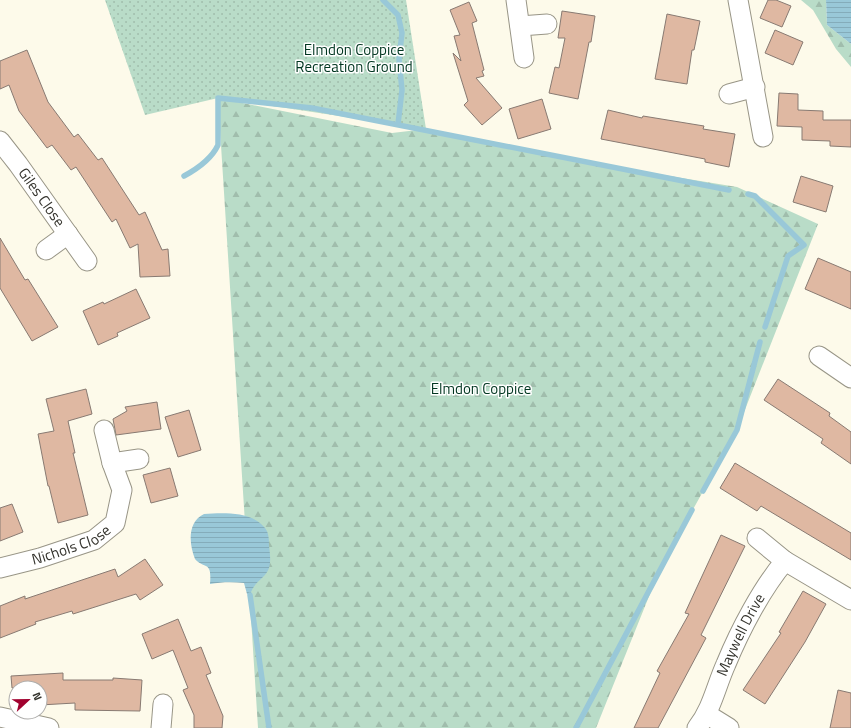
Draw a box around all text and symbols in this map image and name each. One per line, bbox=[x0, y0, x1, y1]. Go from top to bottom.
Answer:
park label: Elmdon Coppice Recreation Ground bbox=[295, 38, 413, 78]
street label: Giles Close bbox=[13, 163, 71, 231]
park label: Elmdon Coppice bbox=[431, 377, 531, 400]
street label: Nichols Close bbox=[29, 519, 116, 571]
street label: Maywell Drive bbox=[710, 589, 770, 679]
north arrow bbox=[8, 680, 48, 720]
text: N bbox=[28, 690, 46, 703]

